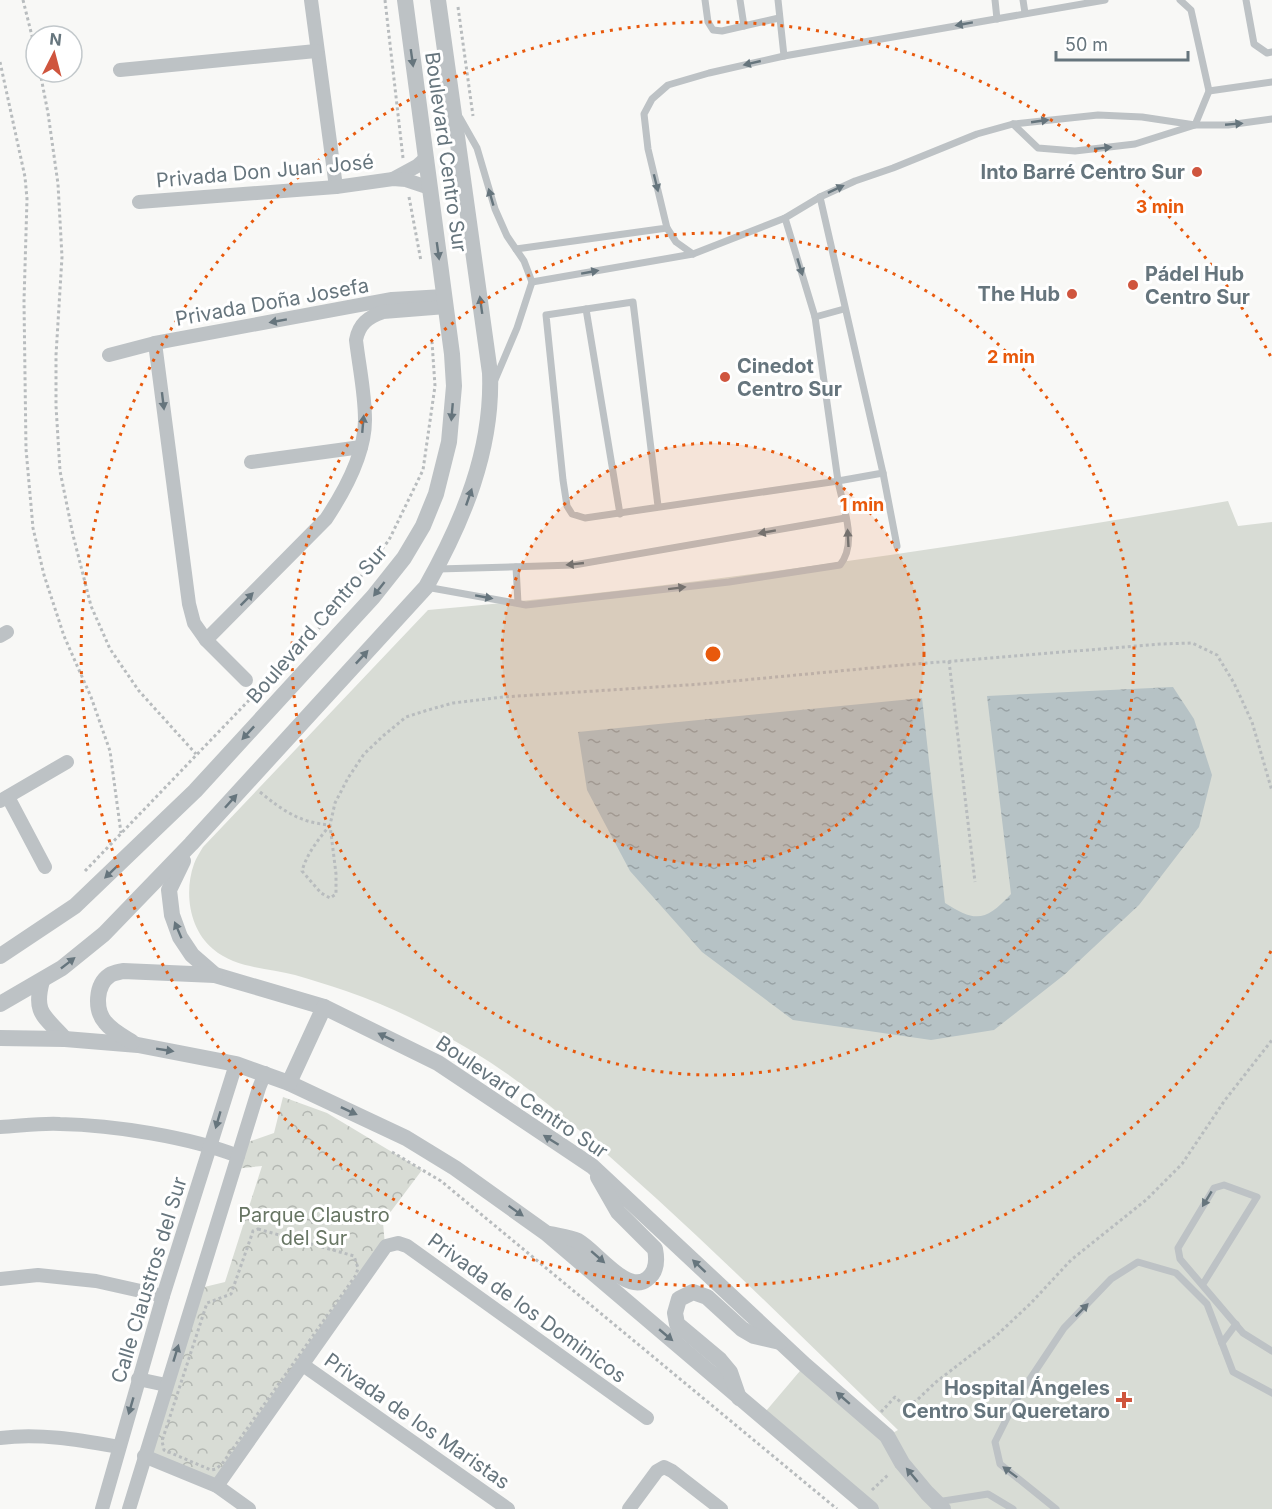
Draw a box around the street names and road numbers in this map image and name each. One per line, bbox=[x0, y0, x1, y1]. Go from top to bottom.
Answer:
street label: Boulevard Centro Sur bbox=[420, 50, 472, 254]
street label: Privada Don Juan José bbox=[155, 150, 375, 192]
street label: Privada Doña Josefa bbox=[173, 273, 371, 331]
street label: Boulevard Centro Sur bbox=[242, 540, 393, 708]
street label: Boulevard Centro Sur bbox=[432, 1031, 613, 1164]
street label: Calle Claustros del Sur bbox=[106, 1174, 192, 1386]
street label: Privada de los Dominicos bbox=[423, 1228, 631, 1388]
street label: Privada de los Maristas bbox=[320, 1348, 514, 1494]

